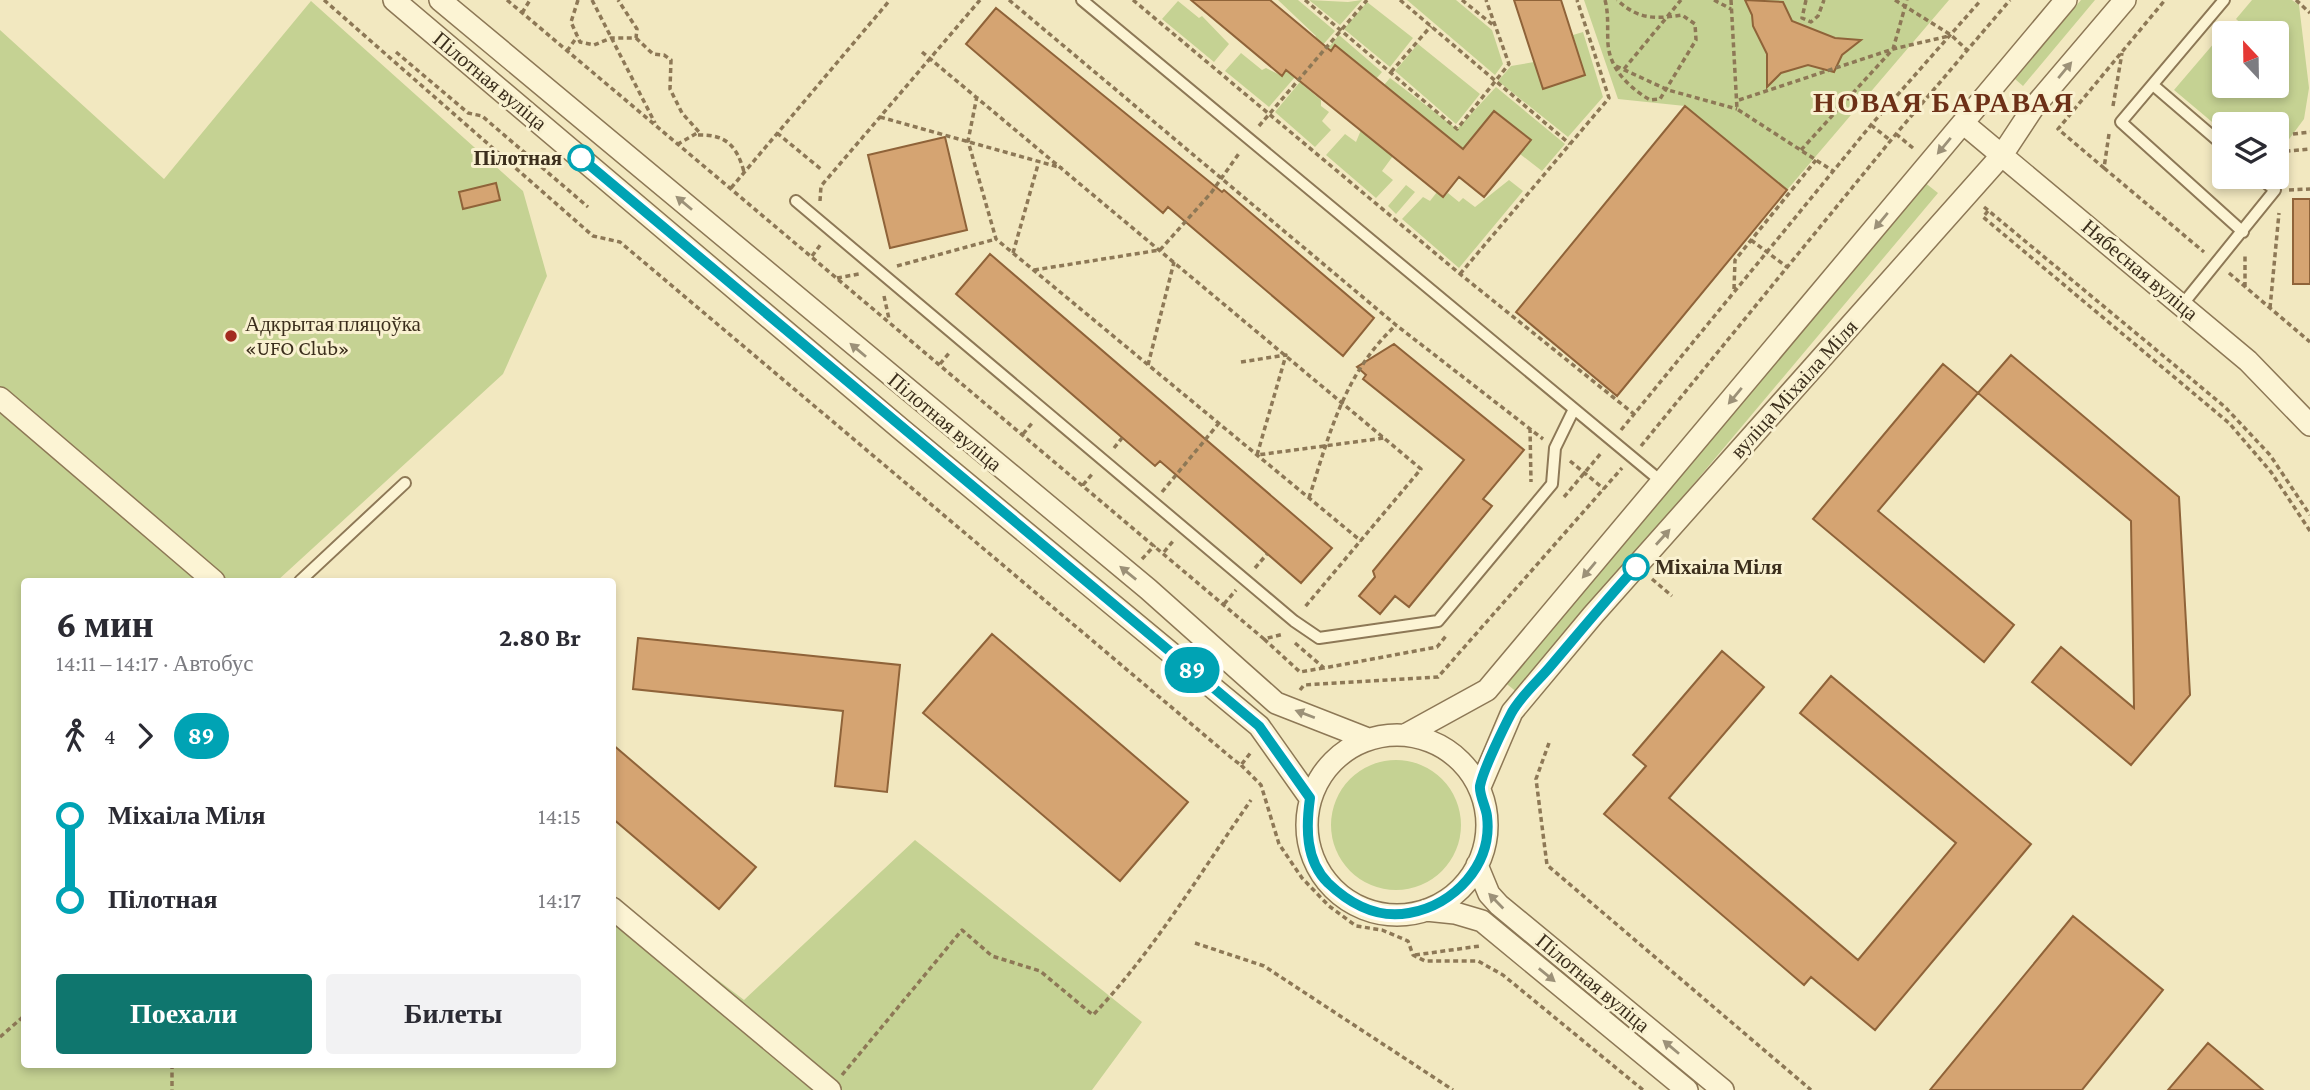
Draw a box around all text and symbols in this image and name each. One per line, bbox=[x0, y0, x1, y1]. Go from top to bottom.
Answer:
north arrow bbox=[2212, 21, 2289, 98]
map controls bbox=[2212, 21, 2289, 189]
street label: Пілотная вуліца bbox=[428, 27, 552, 136]
one-way arrow bbox=[2057, 61, 2073, 79]
district label: НОВАЯ БАРАВАЯ bbox=[1813, 87, 2075, 118]
button: layers bbox=[2212, 112, 2289, 189]
one-way arrow bbox=[1937, 138, 1952, 155]
marker: Пілотная bbox=[568, 145, 594, 171]
place label: Пілотная bbox=[474, 146, 562, 170]
one-way arrow bbox=[676, 196, 694, 211]
one-way arrow bbox=[1874, 213, 1889, 230]
street label: Нябесная вуліца bbox=[2077, 214, 2203, 326]
place label: Адкрытая пляцоўка «UFO Club» bbox=[245, 312, 422, 360]
street label: вуліца Міхаіла Міля bbox=[1726, 315, 1863, 463]
marker: Адкрытая пляцоўка «UFO Club» bbox=[223, 328, 239, 344]
one-way arrow bbox=[850, 343, 867, 358]
street label: Пілотная вуліца bbox=[883, 368, 1007, 477]
one-way arrow bbox=[1728, 387, 1743, 404]
one-way arrow bbox=[1655, 528, 1670, 545]
marker: Міхаіла Міля bbox=[1623, 554, 1649, 580]
place label: Міхаіла Міля bbox=[1655, 555, 1782, 579]
one-way arrow bbox=[1581, 560, 1596, 578]
one-way arrow bbox=[1119, 565, 1137, 581]
text: 6 мин bbox=[56, 603, 154, 645]
text: 2.80 Br bbox=[499, 623, 581, 652]
line badge: 89 bbox=[1160, 647, 1224, 693]
text: 14:11 – 14:17 · Автобус bbox=[56, 650, 253, 676]
text: 89 bbox=[1179, 656, 1205, 683]
one-way arrow bbox=[1294, 708, 1315, 719]
icon: walk bbox=[56, 717, 94, 755]
icon: forward bbox=[126, 717, 164, 755]
text: 89 bbox=[188, 722, 215, 749]
text: 4 bbox=[104, 723, 116, 749]
text: Міхаіла Міля bbox=[108, 801, 266, 830]
text: 14:15 bbox=[538, 803, 581, 829]
text: Пілотная bbox=[108, 885, 218, 914]
text: 14:17 bbox=[538, 887, 581, 913]
one-way arrow bbox=[1488, 892, 1505, 909]
street label: Пілотная вуліца bbox=[1531, 929, 1655, 1038]
one-way arrow bbox=[1539, 967, 1556, 982]
button: Поехали bbox=[56, 974, 312, 1054]
button: Билеты bbox=[326, 974, 581, 1054]
one-way arrow bbox=[1662, 1039, 1680, 1054]

